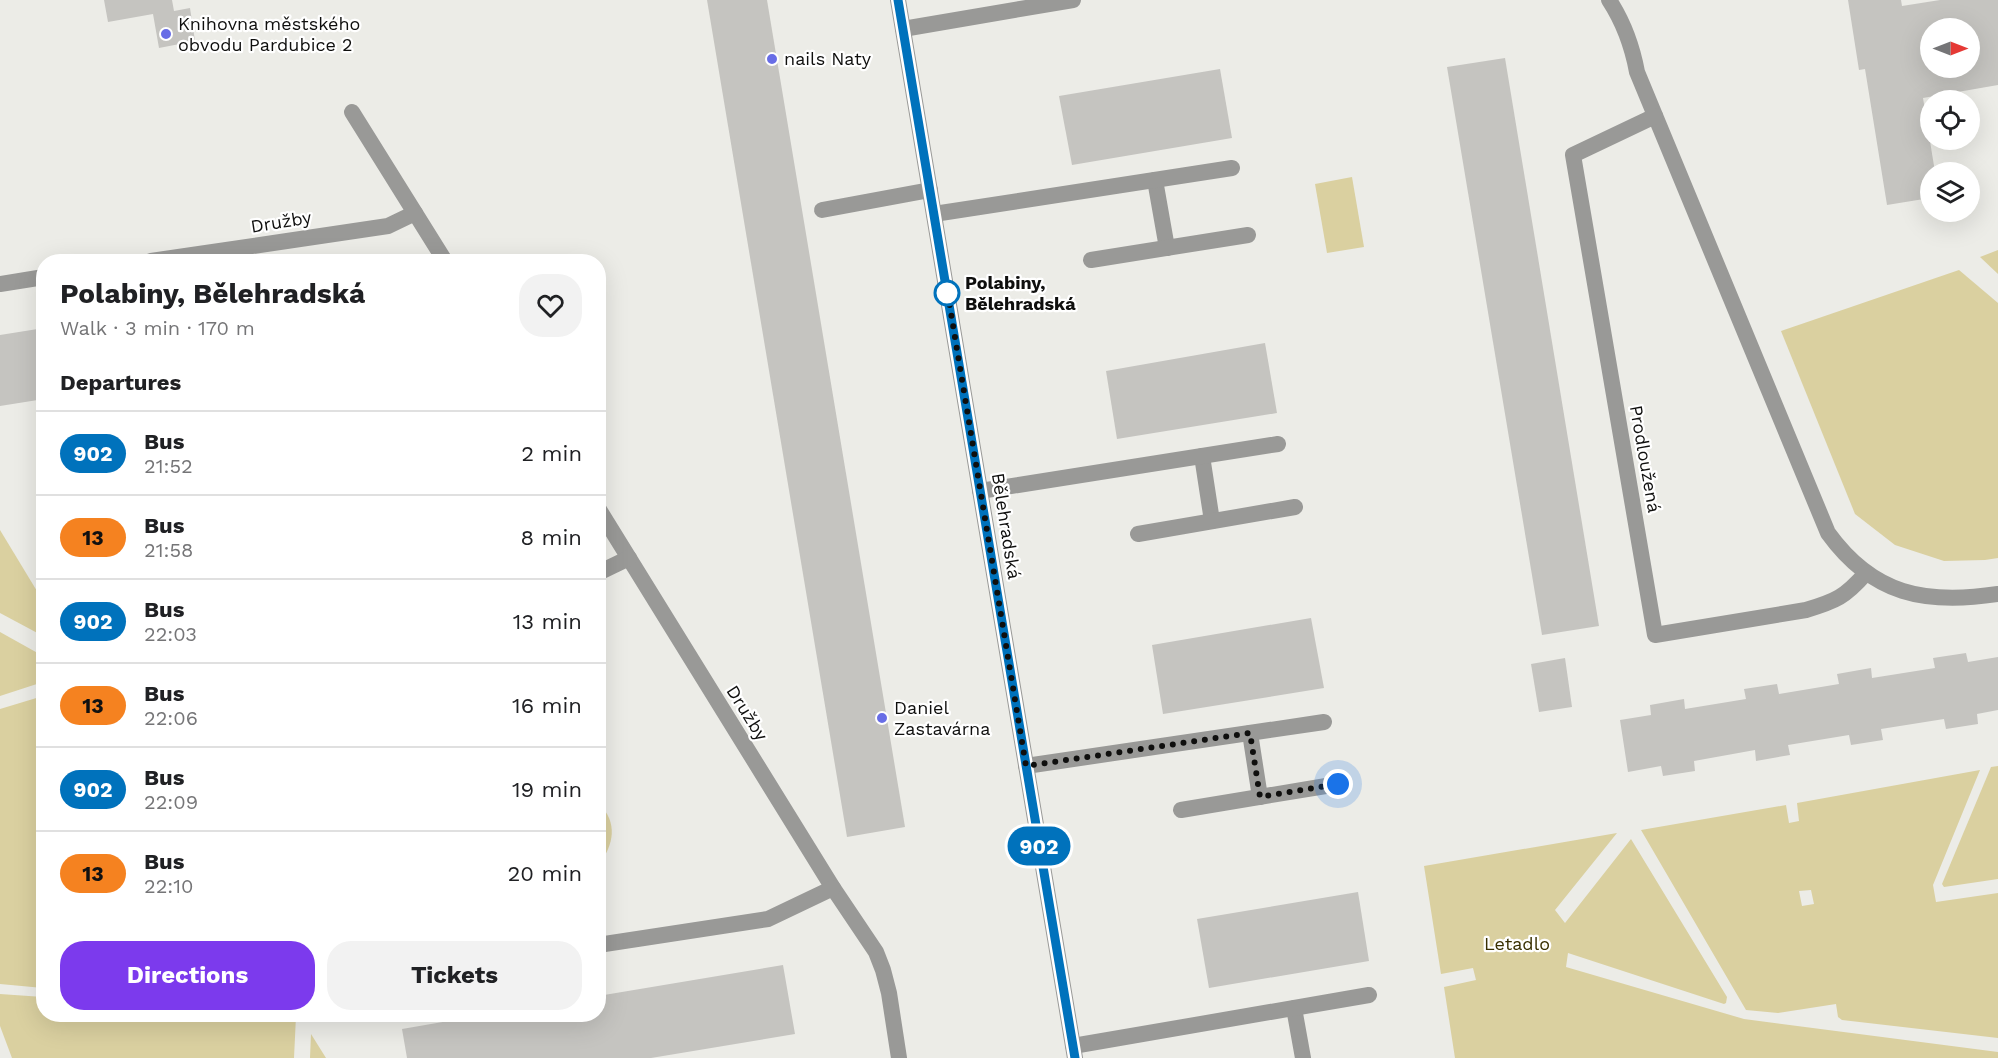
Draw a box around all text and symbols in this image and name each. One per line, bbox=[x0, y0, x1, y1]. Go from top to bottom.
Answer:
place label: Knihovna městského obvodu Pardubice 2 bbox=[178, 13, 360, 55]
north arrow bbox=[1920, 18, 1980, 78]
map controls bbox=[1920, 18, 1980, 222]
marker: Knihovna městského obvodu Pardubice 2 bbox=[159, 27, 173, 41]
place label: nails Naty bbox=[784, 48, 872, 69]
marker: nails Naty bbox=[765, 52, 779, 66]
button: locate bbox=[1920, 90, 1980, 150]
button: layers bbox=[1920, 162, 1980, 222]
street label: Družby bbox=[249, 206, 314, 237]
place label: Polabiny, Bělehradská bbox=[965, 272, 1076, 314]
button: heart bbox=[519, 274, 582, 337]
text: Polabiny, Bělehradská bbox=[60, 277, 365, 310]
marker: Polabiny, Bělehradská bbox=[934, 280, 960, 306]
text: Walk · 3 min · 170 m bbox=[60, 316, 255, 340]
text: Departures bbox=[60, 370, 181, 395]
street label: Prodloužená bbox=[1626, 404, 1665, 514]
text: Bus bbox=[144, 429, 184, 454]
text: 902 bbox=[74, 441, 112, 466]
text: 2 min bbox=[521, 441, 582, 466]
text: 21:52 bbox=[144, 454, 193, 478]
street label: Bělehradská bbox=[988, 471, 1025, 581]
text: Bus bbox=[144, 513, 184, 538]
text: 13 bbox=[82, 525, 104, 550]
text: 8 min bbox=[521, 525, 582, 550]
text: 21:58 bbox=[144, 538, 193, 562]
text: Bus bbox=[144, 597, 184, 622]
text: 902 bbox=[74, 609, 112, 634]
text: 13 min bbox=[513, 609, 582, 634]
text: 22:03 bbox=[144, 622, 197, 646]
text: Bus bbox=[144, 681, 184, 706]
street label: Družby bbox=[722, 681, 773, 745]
text: 13 bbox=[82, 693, 104, 718]
text: 16 min bbox=[512, 693, 582, 718]
place label: Daniel Zastavárna bbox=[894, 697, 990, 739]
text: 22:06 bbox=[144, 706, 198, 730]
marker: Daniel Zastavárna bbox=[875, 711, 889, 725]
text: Bus bbox=[144, 765, 184, 790]
your location bbox=[1323, 769, 1353, 799]
text: 902 bbox=[74, 777, 112, 802]
text: 19 min bbox=[512, 777, 582, 802]
text: 22:09 bbox=[144, 790, 198, 814]
line badge: 902 bbox=[1004, 826, 1074, 866]
text: 902 bbox=[1020, 834, 1058, 859]
text: Bus bbox=[144, 849, 184, 874]
text: 13 bbox=[82, 861, 104, 886]
text: 20 min bbox=[508, 861, 582, 886]
text: 22:10 bbox=[144, 874, 193, 898]
park label: Letadlo bbox=[1484, 933, 1550, 954]
button: Directions bbox=[60, 941, 315, 1010]
button: Tickets bbox=[327, 941, 582, 1010]

